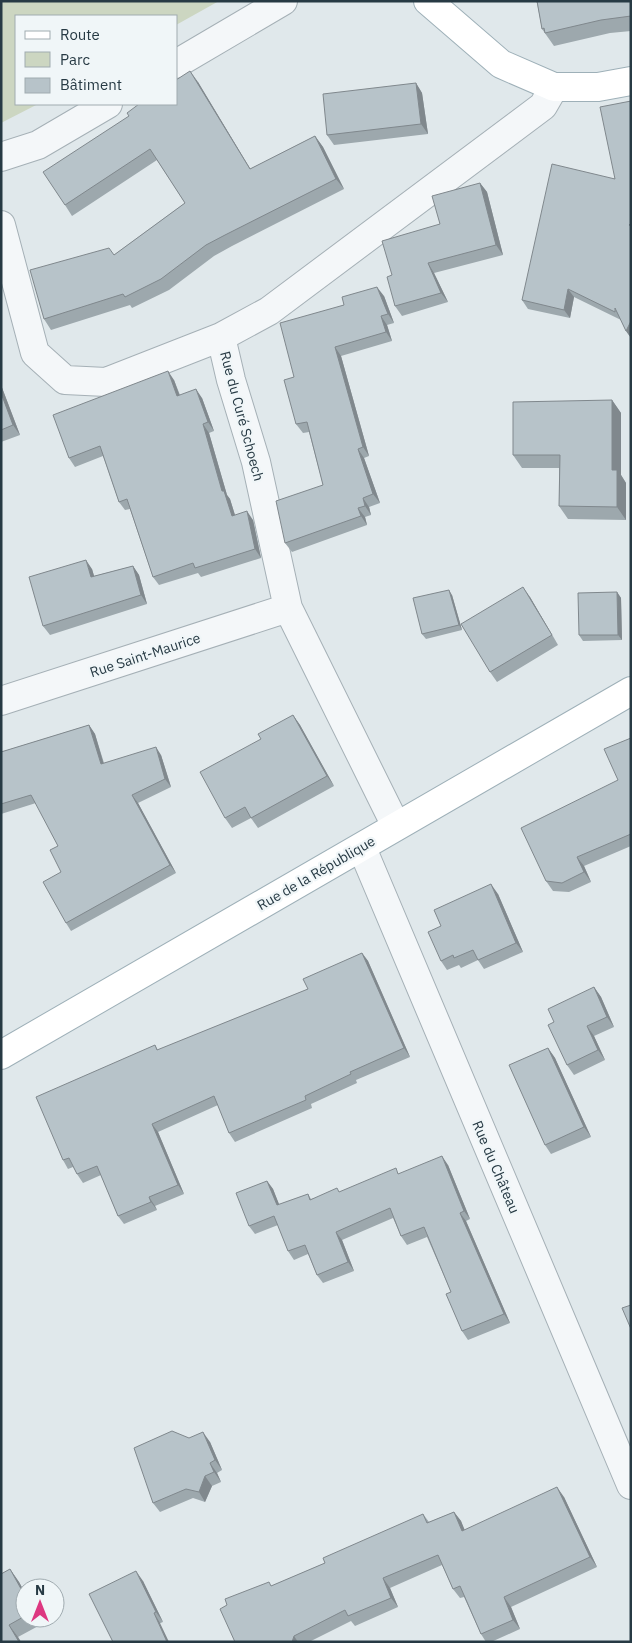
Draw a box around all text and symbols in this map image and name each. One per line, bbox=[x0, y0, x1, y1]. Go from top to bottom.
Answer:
legend bbox=[15, 15, 178, 105]
text: Route bbox=[60, 25, 100, 44]
text: Parc bbox=[60, 50, 90, 69]
text: Bâtiment bbox=[60, 75, 122, 94]
street label: Rue du Curé Schoech bbox=[216, 349, 268, 483]
street label: Rue Saint-Maurice bbox=[87, 629, 203, 681]
street label: Rue de la République bbox=[254, 832, 378, 914]
street label: Rue du Château bbox=[468, 1118, 524, 1216]
north arrow bbox=[15, 1578, 65, 1628]
text: N bbox=[35, 1581, 45, 1599]

